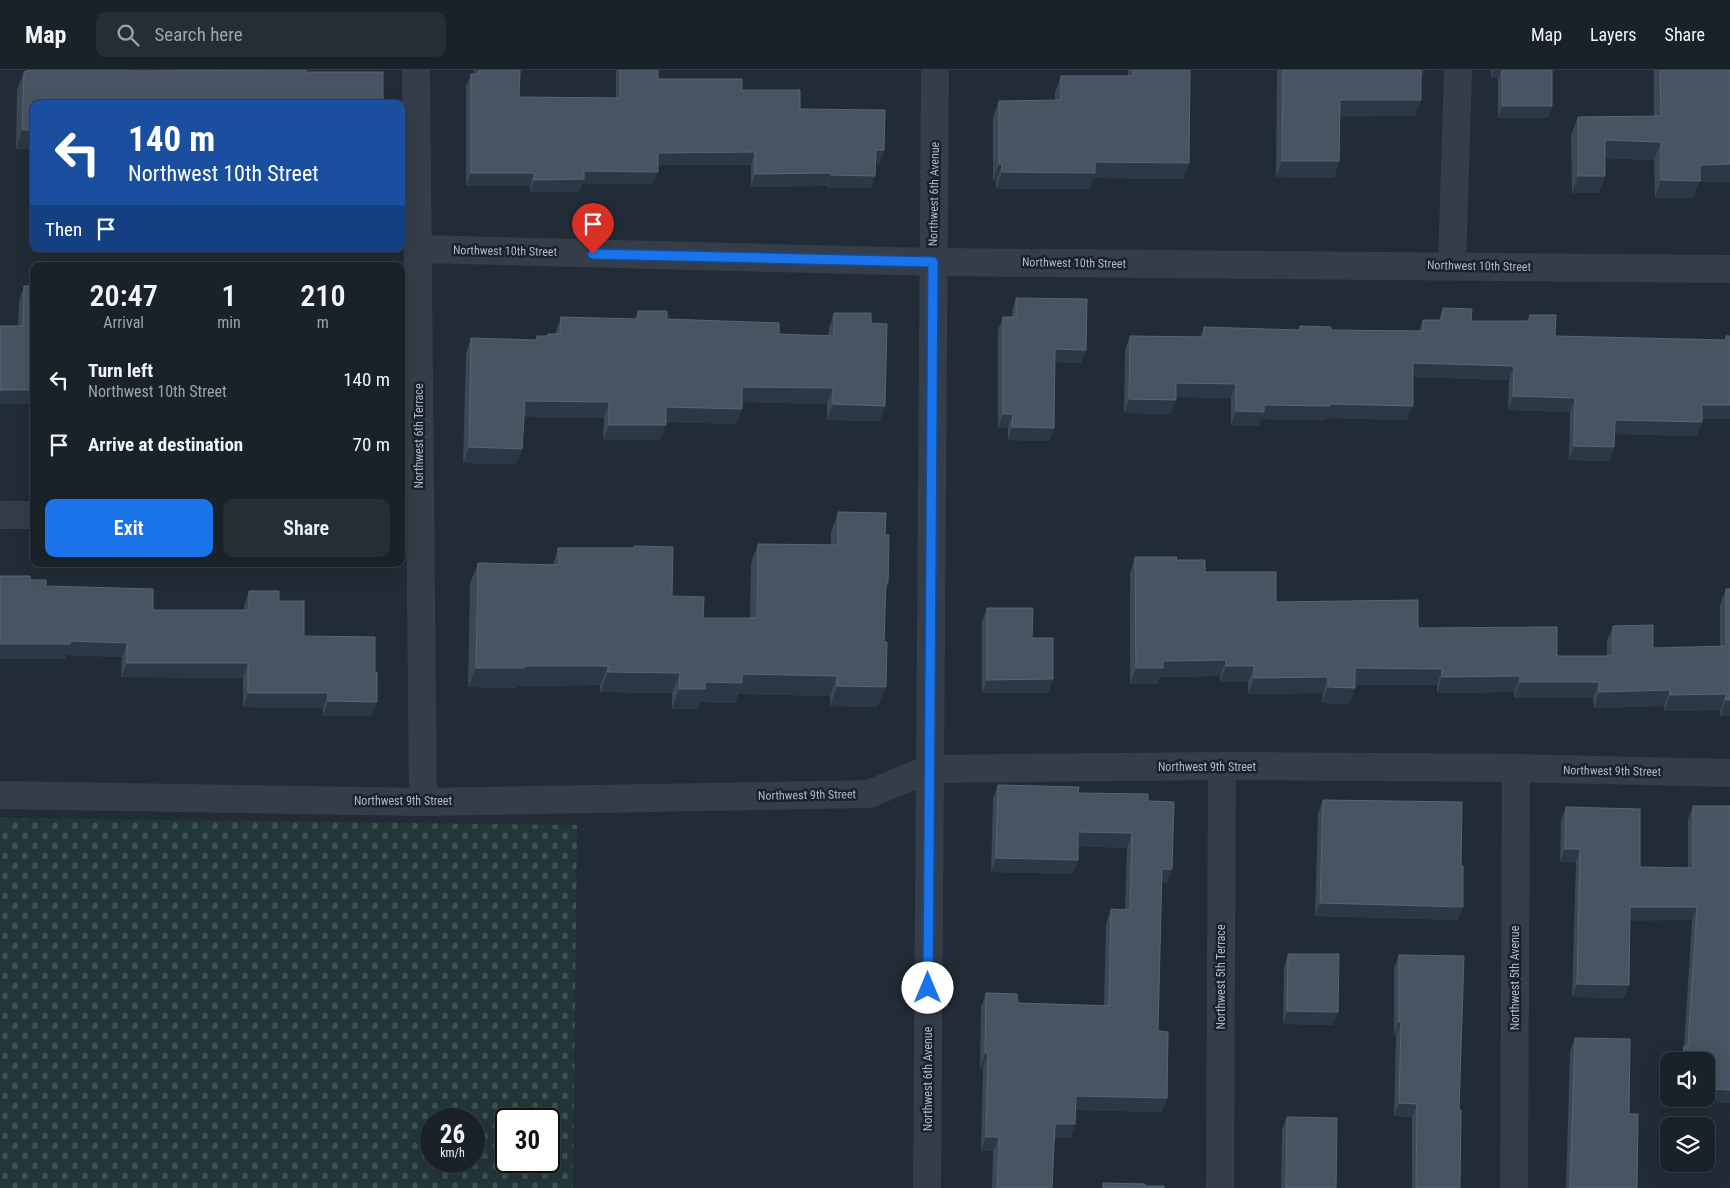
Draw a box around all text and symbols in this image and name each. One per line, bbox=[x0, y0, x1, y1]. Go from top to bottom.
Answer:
search box bbox=[96, 12, 446, 57]
text: Map bbox=[25, 21, 66, 49]
icon: search bbox=[114, 21, 142, 49]
text: Search here bbox=[154, 23, 243, 46]
text: Map bbox=[1531, 24, 1562, 45]
text: Layers bbox=[1590, 24, 1637, 45]
text: Share bbox=[1665, 24, 1705, 45]
text: 140 m bbox=[128, 119, 215, 160]
icon: left bbox=[45, 120, 110, 185]
street label: Northwest 6th Avenue bbox=[926, 141, 942, 246]
text: Northwest 10th Street bbox=[128, 161, 319, 186]
pin bbox=[572, 203, 614, 254]
icon: arrive bbox=[579, 210, 607, 238]
icon: arrive bbox=[92, 215, 120, 243]
text: Then bbox=[45, 218, 82, 241]
street label: Northwest 10th Street bbox=[453, 243, 558, 259]
street label: Northwest 10th Street bbox=[1022, 255, 1127, 271]
street label: Northwest 10th Street bbox=[1427, 258, 1532, 274]
text: 20:47 bbox=[89, 278, 158, 313]
text: 1 bbox=[221, 278, 237, 313]
text: 210 bbox=[300, 278, 345, 313]
text: Arrival bbox=[103, 313, 144, 332]
text: min bbox=[217, 313, 241, 332]
text: m bbox=[317, 313, 329, 332]
text: Turn left bbox=[88, 359, 153, 382]
icon: left bbox=[45, 366, 73, 394]
text: 140 m bbox=[343, 368, 390, 391]
text: Northwest 10th Street bbox=[88, 382, 227, 401]
street label: Northwest 6th Terrace bbox=[412, 383, 426, 489]
icon: arrive bbox=[45, 431, 73, 459]
text: Arrive at destination bbox=[88, 433, 243, 456]
text: 70 m bbox=[353, 433, 390, 456]
button: Exit bbox=[45, 499, 213, 557]
button: Share bbox=[223, 499, 390, 557]
street label: Northwest 9th Street bbox=[1158, 760, 1256, 774]
street label: Northwest 9th Street bbox=[1563, 763, 1662, 779]
street label: Northwest 9th Street bbox=[758, 787, 857, 803]
street label: Northwest 9th Street bbox=[354, 794, 452, 808]
street label: Northwest 5th Terrace bbox=[1214, 924, 1228, 1030]
street label: Northwest 5th Avenue bbox=[1508, 925, 1522, 1030]
position arrow bbox=[901, 961, 953, 1013]
street label: Northwest 6th Avenue bbox=[921, 1026, 935, 1131]
map controls bbox=[1660, 1052, 1715, 1172]
button: sound bbox=[1660, 1052, 1715, 1107]
speed limit sign: 30 bbox=[495, 1108, 560, 1173]
button: layers bbox=[1660, 1117, 1715, 1172]
text: 26 bbox=[440, 1120, 465, 1149]
text: km/h bbox=[440, 1146, 465, 1160]

